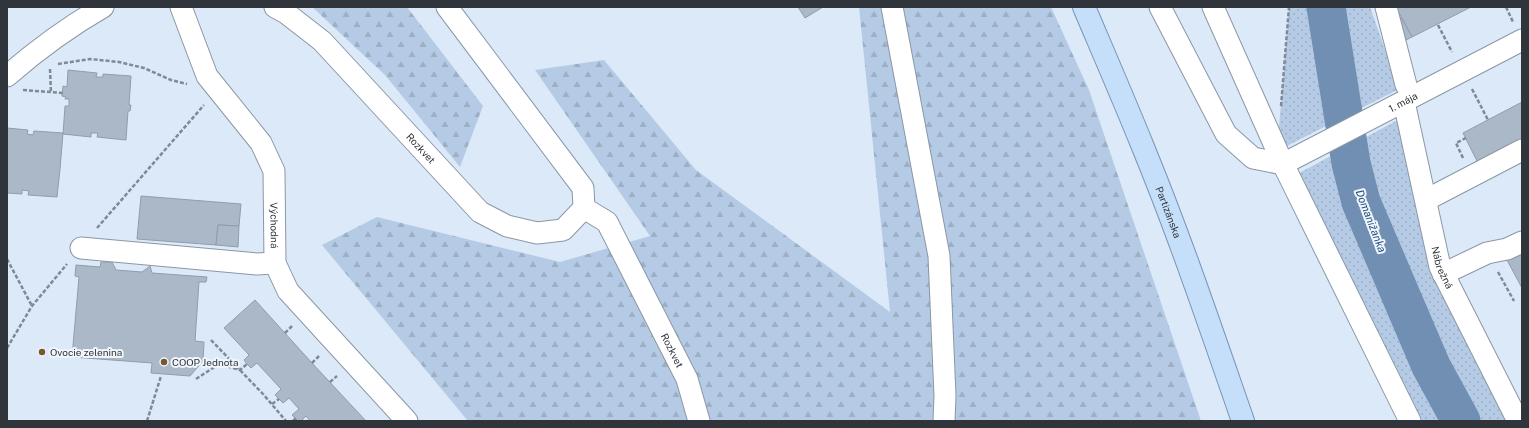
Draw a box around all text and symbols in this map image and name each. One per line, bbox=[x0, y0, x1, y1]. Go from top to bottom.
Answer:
street label: 1. mája bbox=[1386, 89, 1419, 114]
street label: Rozkvet bbox=[404, 130, 438, 166]
street label: Partizánska bbox=[1153, 185, 1184, 240]
water label: Domanižanka bbox=[1354, 188, 1388, 254]
street label: Východná bbox=[268, 202, 281, 248]
street label: Nábrežná bbox=[1430, 245, 1456, 291]
street label: Rozkvet bbox=[659, 331, 686, 370]
place label: Ovocie zelenina bbox=[50, 346, 122, 358]
marker: Ovocie zelenina bbox=[37, 347, 47, 357]
place label: COOP Jednota bbox=[172, 356, 239, 368]
marker: COOP Jednota bbox=[159, 357, 169, 367]

